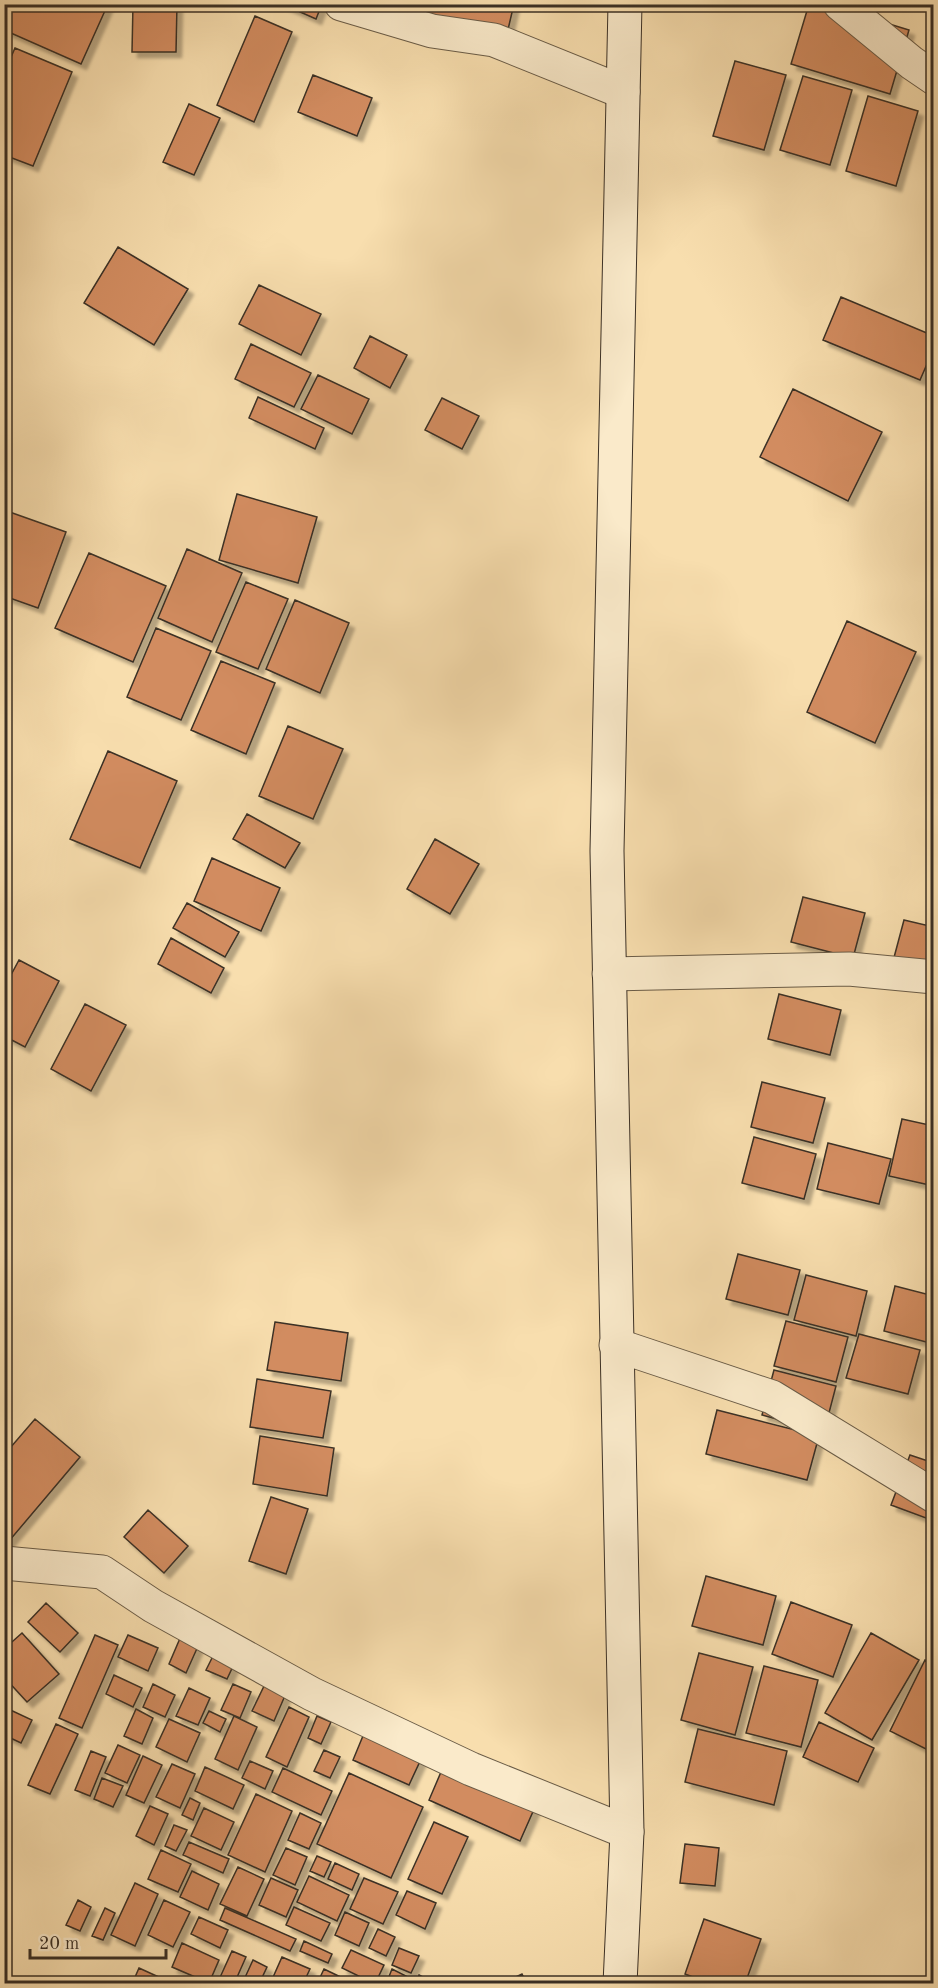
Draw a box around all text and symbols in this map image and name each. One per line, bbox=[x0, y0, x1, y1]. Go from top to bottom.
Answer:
scale bar bbox=[30, 1922, 166, 1960]
text: 20 m bbox=[39, 1935, 79, 1953]

